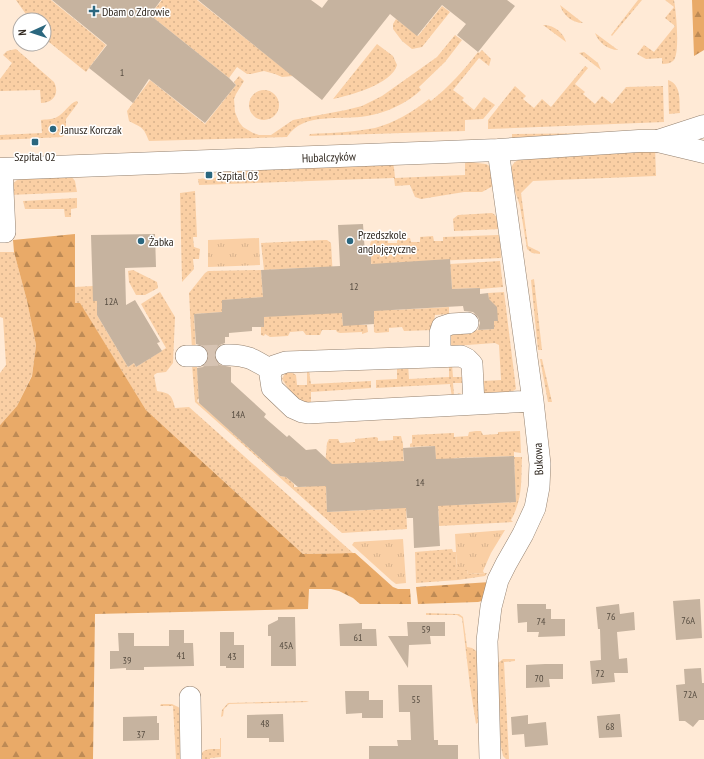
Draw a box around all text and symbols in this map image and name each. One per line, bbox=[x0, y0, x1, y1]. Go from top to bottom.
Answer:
place label: Dbam o Zdrowie bbox=[102, 4, 170, 19]
marker: Dbam o Zdrowie bbox=[89, 6, 99, 16]
north arrow bbox=[12, 12, 52, 52]
text: N bbox=[15, 29, 29, 36]
house number: 1 bbox=[120, 66, 124, 79]
place label: Janusz Korczak bbox=[60, 122, 122, 137]
marker: Janusz Korczak bbox=[48, 124, 58, 134]
marker: Szpital 02 bbox=[30, 137, 40, 147]
street label: Hubalczyków bbox=[301, 148, 357, 165]
place label: Szpital 02 bbox=[14, 149, 56, 164]
place label: Szpital 03 bbox=[217, 168, 259, 183]
marker: Szpital 03 bbox=[204, 170, 214, 180]
place label: Przedszkole anglojęzyczne bbox=[358, 227, 416, 256]
place label: Żabka bbox=[149, 234, 174, 249]
marker: Żabka bbox=[136, 236, 146, 246]
marker: Przedszkole anglojęzyczne bbox=[345, 236, 355, 246]
house number: 12 bbox=[350, 280, 359, 293]
house number: 12A bbox=[104, 295, 118, 308]
house number: 14A bbox=[231, 408, 245, 421]
street label: Bukowa bbox=[530, 442, 546, 476]
house number: 14 bbox=[416, 476, 425, 489]
house number: 76 bbox=[607, 610, 616, 623]
house number: 76A bbox=[681, 614, 695, 627]
house number: 74 bbox=[537, 615, 546, 628]
house number: 59 bbox=[422, 623, 431, 636]
house number: 61 bbox=[354, 631, 363, 644]
house number: 45A bbox=[279, 639, 293, 652]
house number: 41 bbox=[177, 649, 186, 662]
house number: 43 bbox=[228, 650, 237, 663]
house number: 39 bbox=[123, 654, 132, 667]
house number: 72 bbox=[596, 667, 605, 680]
house number: 70 bbox=[535, 672, 544, 685]
house number: 72A bbox=[683, 688, 697, 701]
house number: 55 bbox=[412, 693, 421, 706]
house number: 48 bbox=[261, 717, 270, 730]
house number: 68 bbox=[606, 720, 615, 733]
house number: 37 bbox=[137, 728, 146, 741]

